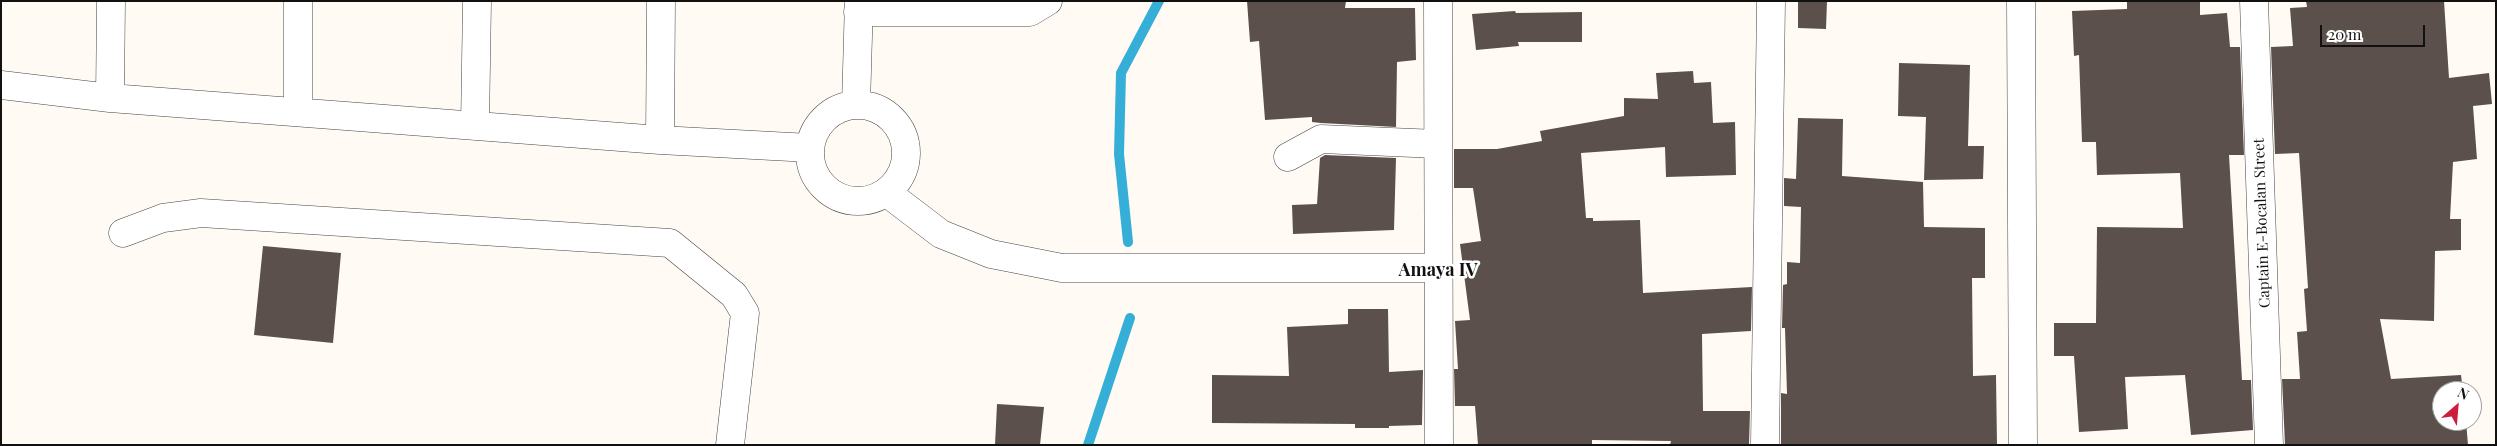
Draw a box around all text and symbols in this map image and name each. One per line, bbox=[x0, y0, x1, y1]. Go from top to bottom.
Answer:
scale bar bbox=[2322, 15, 2427, 47]
text: 20 m bbox=[2328, 24, 2361, 44]
street label: Captain E-Bocalan Street bbox=[2250, 138, 2274, 308]
district label: Amaya IV bbox=[1399, 259, 1477, 281]
north arrow bbox=[2432, 381, 2482, 431]
text: N bbox=[2455, 382, 2472, 404]

